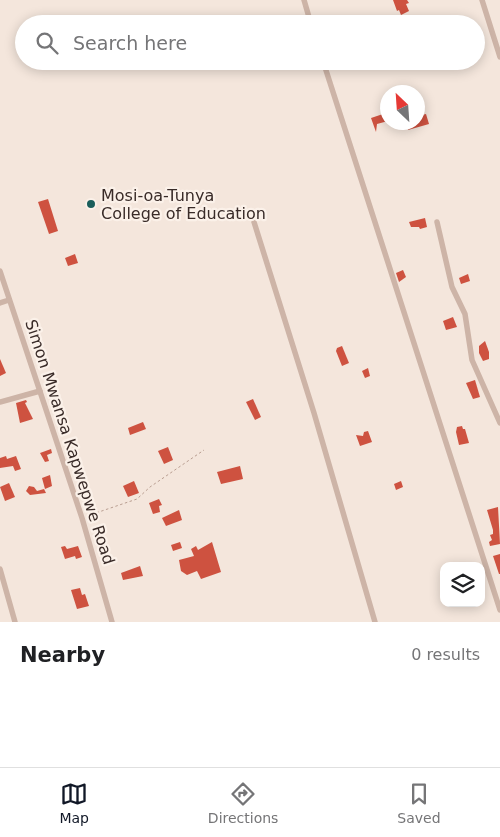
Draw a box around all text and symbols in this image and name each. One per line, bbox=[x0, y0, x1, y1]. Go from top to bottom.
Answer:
search box bbox=[15, 15, 485, 70]
icon: search bbox=[33, 29, 61, 57]
text: Search here bbox=[73, 32, 187, 54]
north arrow bbox=[380, 85, 425, 130]
place label: Mosi-oa-Tunya College of Education bbox=[101, 186, 266, 223]
marker: Mosi-oa-Tunya College of Education bbox=[85, 198, 97, 210]
street label: Simon Mwansa Kapwepwe Road bbox=[21, 317, 119, 567]
map controls bbox=[440, 562, 485, 607]
button: layers bbox=[440, 562, 485, 607]
text: Nearby bbox=[20, 643, 105, 667]
text: 0 results bbox=[411, 645, 480, 664]
tab: Map bbox=[59, 780, 89, 826]
tab: Directions bbox=[208, 780, 278, 826]
tab: Saved bbox=[397, 780, 441, 826]

